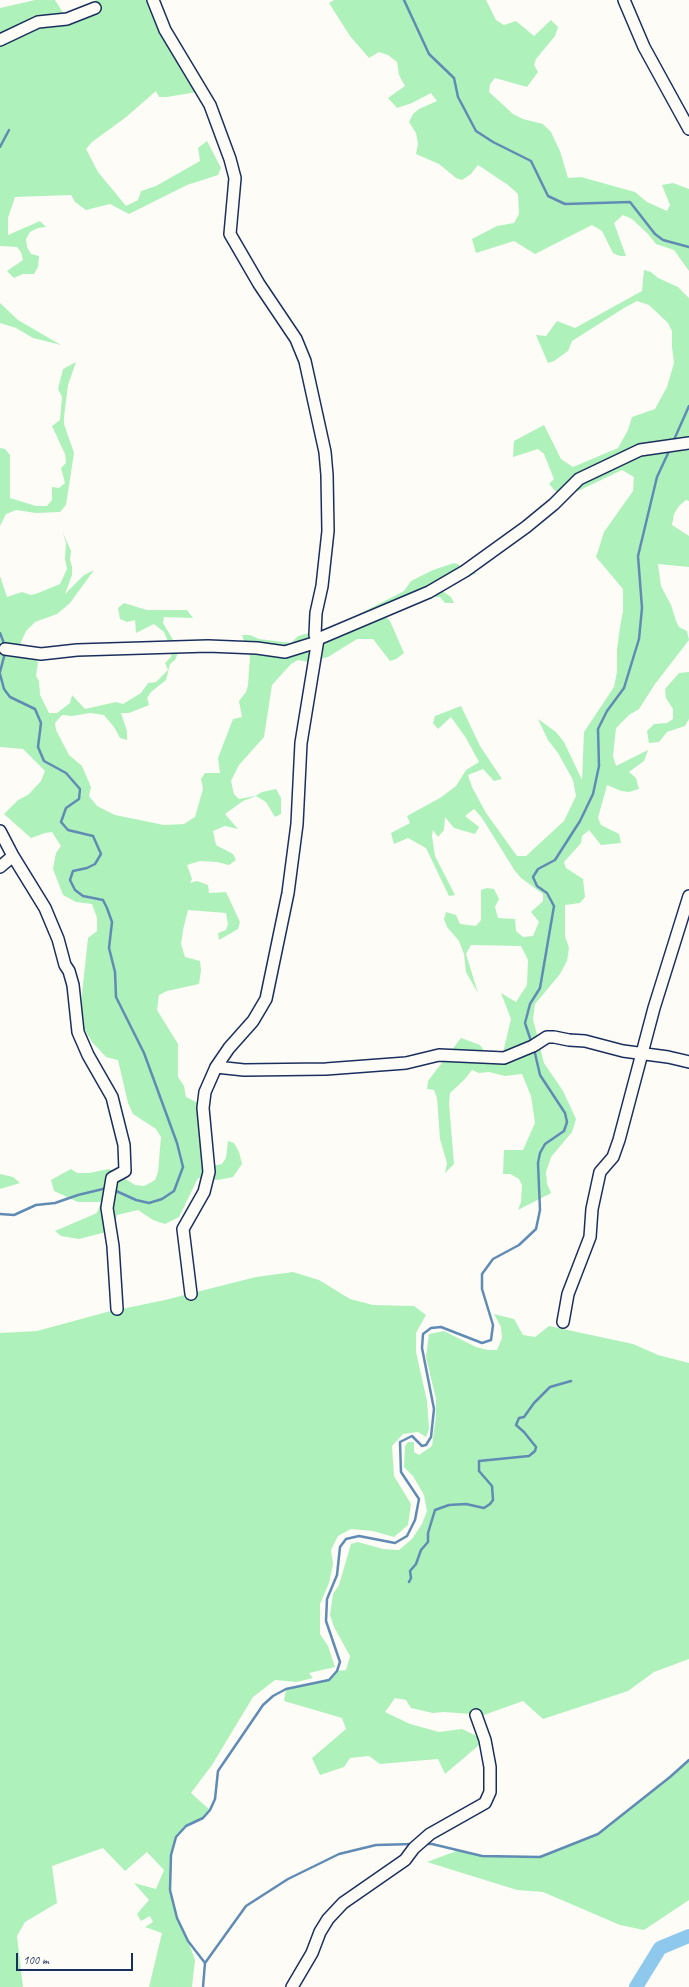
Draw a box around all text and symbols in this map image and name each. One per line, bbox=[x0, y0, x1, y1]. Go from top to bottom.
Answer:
scale bar bbox=[18, 1945, 135, 1971]
text: 100 m bbox=[23, 1952, 49, 1968]

